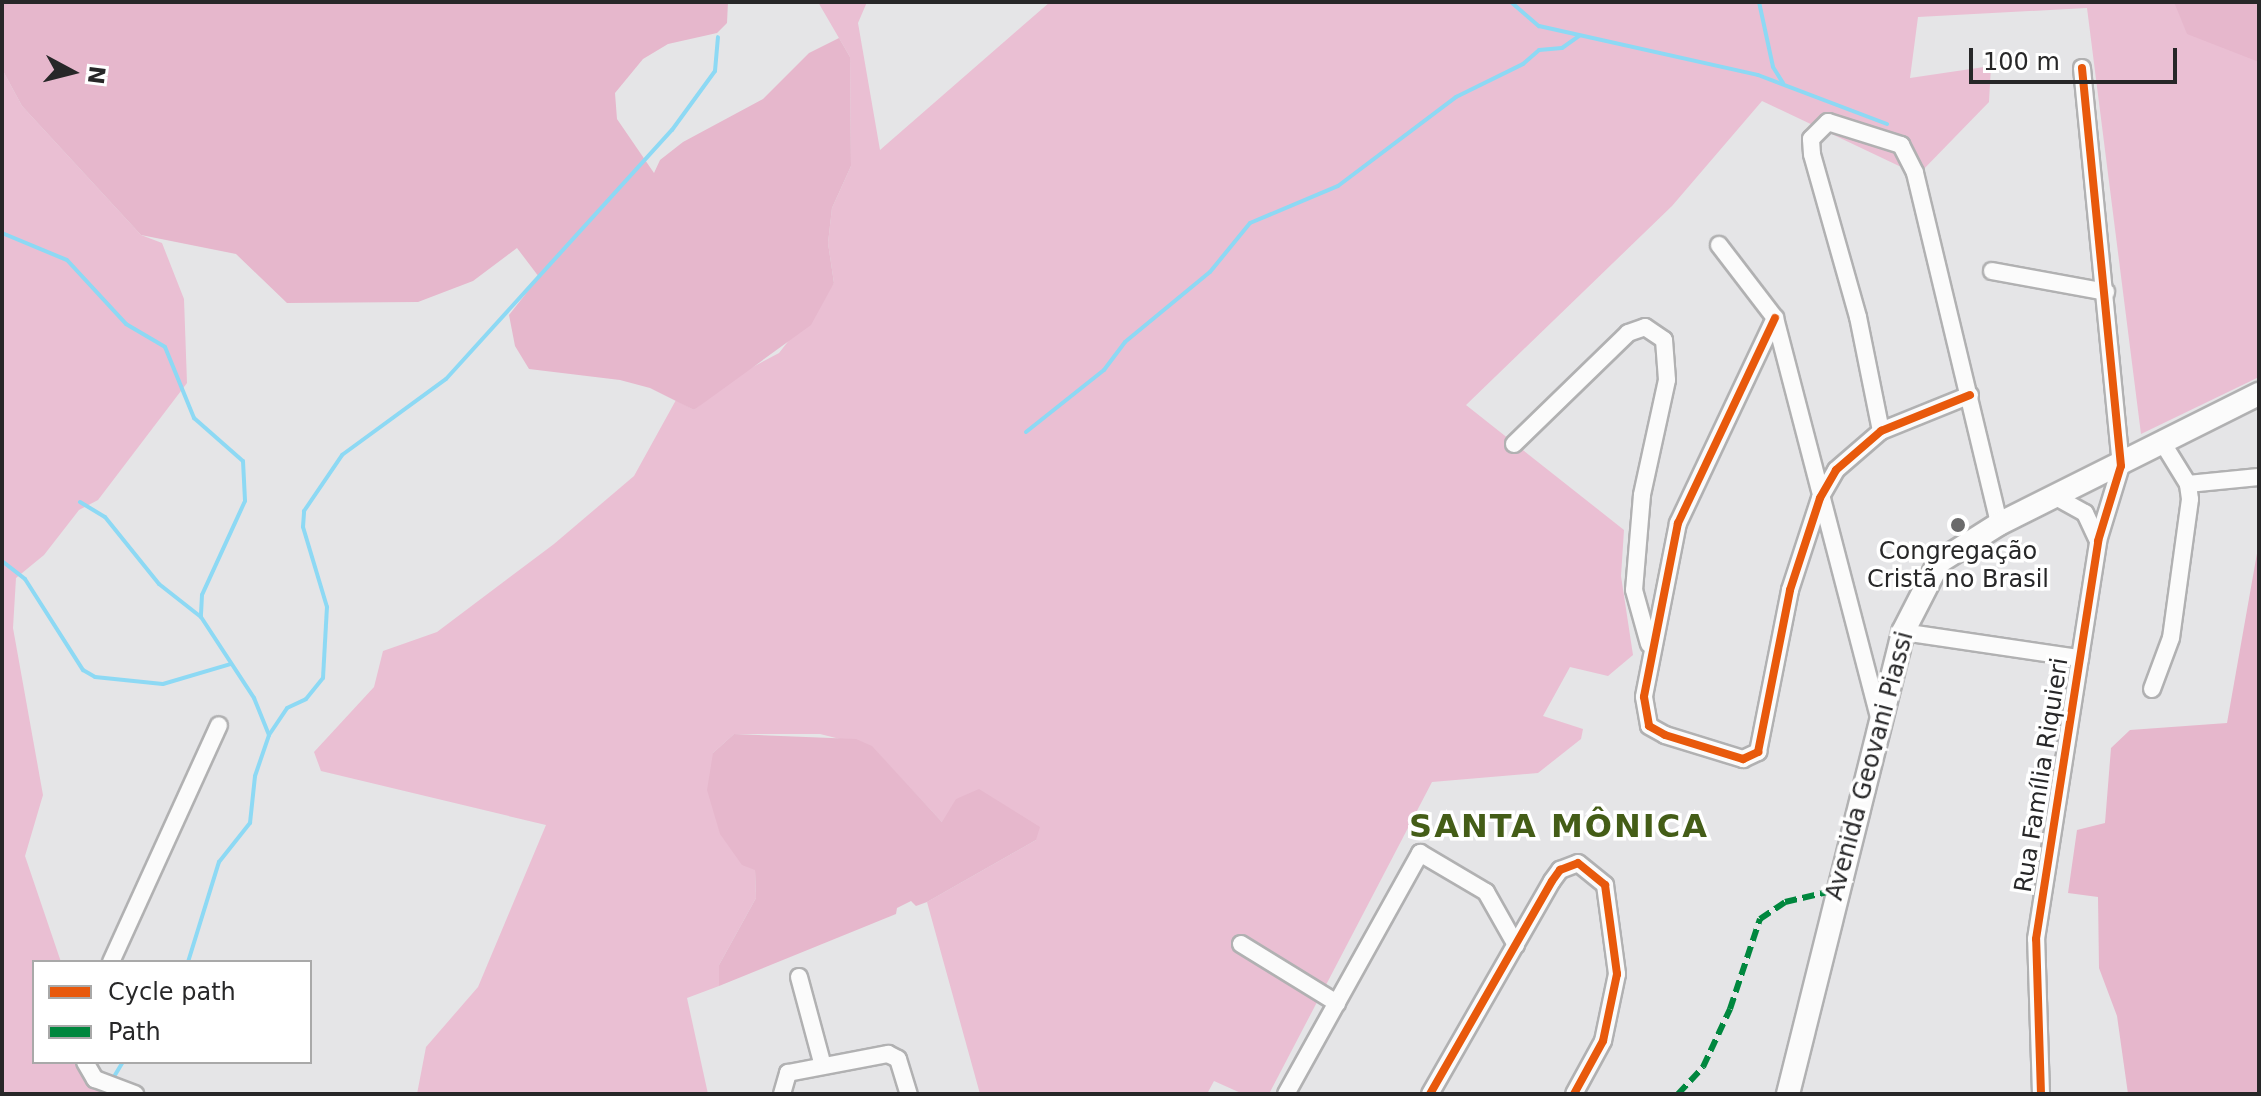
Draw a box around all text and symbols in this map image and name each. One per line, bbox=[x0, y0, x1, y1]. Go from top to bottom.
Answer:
north arrow bbox=[32, 32, 112, 112]
scale bar bbox=[1973, 32, 2181, 82]
text: 100 m bbox=[1983, 48, 2060, 76]
text: N bbox=[83, 64, 110, 86]
marker: Congregação Cristã no Brasil bbox=[1949, 516, 1967, 534]
place label: Congregação Cristã no Brasil bbox=[1867, 538, 2049, 594]
street label: Avenida Geovani Piassi bbox=[1820, 629, 1920, 903]
street label: Rua Família Riquieri bbox=[2009, 656, 2075, 894]
district label: SANTA MÔNICA bbox=[1409, 807, 1709, 845]
legend bbox=[32, 960, 312, 1064]
text: Cycle path bbox=[108, 978, 236, 1006]
text: Path bbox=[108, 1018, 161, 1046]

